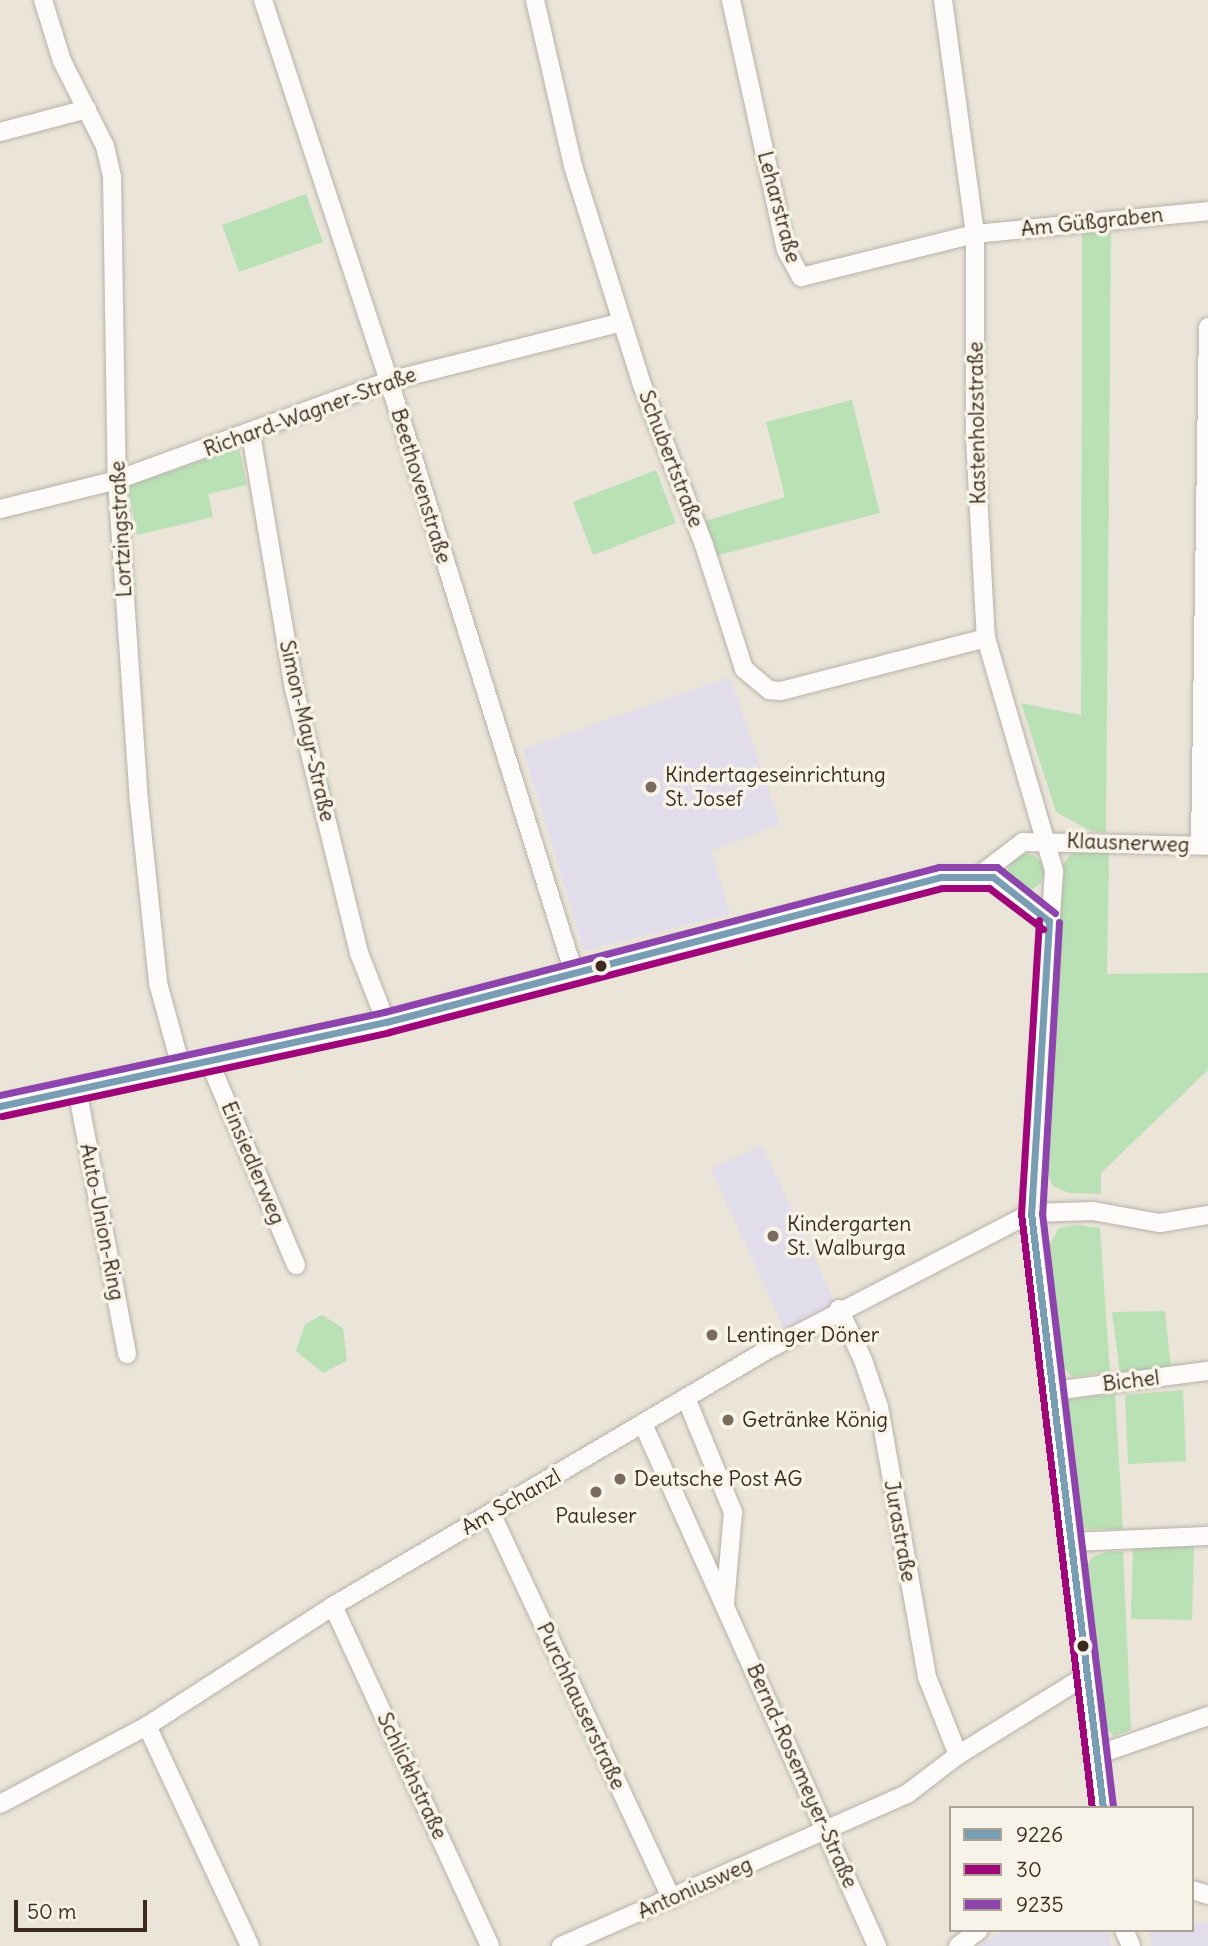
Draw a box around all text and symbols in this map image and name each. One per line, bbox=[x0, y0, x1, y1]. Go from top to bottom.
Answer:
street label: Leharstraße bbox=[752, 148, 806, 266]
street label: Am Güßgraben bbox=[1020, 202, 1164, 242]
street label: Kastenholzstraße bbox=[963, 341, 991, 505]
street label: Richard-Wagner-Straße bbox=[200, 362, 420, 462]
street label: Schubertstraße bbox=[633, 387, 709, 531]
street label: Beethovenstraße bbox=[385, 405, 457, 567]
street label: Lortzingstraße bbox=[105, 460, 137, 598]
street label: Simon-Mayr-Straße bbox=[274, 638, 340, 824]
place label: Kindertageseinrichtung St. Josef bbox=[665, 762, 886, 812]
marker: Kindertageseinrichtung St. Josef bbox=[643, 779, 659, 795]
street label: Klausnerweg bbox=[1066, 828, 1190, 858]
unlabelled marker bbox=[594, 959, 608, 973]
street label: Einsiedlerweg bbox=[216, 1098, 290, 1228]
street label: Auto-Union-Ring bbox=[74, 1141, 130, 1303]
place label: Kindergarten St. Walburga bbox=[787, 1211, 911, 1261]
marker: Kindergarten St. Walburga bbox=[765, 1228, 781, 1244]
place label: Lentinger Döner bbox=[726, 1322, 879, 1348]
marker: Lentinger Döner bbox=[704, 1327, 720, 1343]
street label: Bichel bbox=[1101, 1365, 1161, 1397]
place label: Getränke König bbox=[742, 1407, 888, 1433]
marker: Getränke König bbox=[720, 1412, 736, 1428]
street label: Am Schanzl bbox=[457, 1464, 565, 1540]
place label: Deutsche Post AG bbox=[634, 1466, 802, 1492]
marker: Deutsche Post AG bbox=[612, 1471, 628, 1487]
street label: Jurastraße bbox=[879, 1478, 921, 1584]
marker: Pauleser bbox=[588, 1484, 604, 1500]
place label: Pauleser bbox=[555, 1503, 637, 1529]
street label: Purchhauserstraße bbox=[531, 1618, 631, 1794]
unlabelled marker bbox=[1076, 1639, 1090, 1653]
street label: Bernd-Rosemeyer-Straße bbox=[741, 1660, 863, 1892]
street label: Schlickhstraße bbox=[372, 1709, 452, 1843]
legend bbox=[949, 1806, 1194, 1932]
text: 9226 bbox=[1016, 1821, 1063, 1848]
street label: Antoniusweg bbox=[634, 1852, 756, 1924]
text: 30 bbox=[1016, 1856, 1042, 1883]
scale bar bbox=[18, 1886, 150, 1930]
text: 9235 bbox=[1016, 1891, 1064, 1918]
text: 50 m bbox=[27, 1898, 76, 1925]

